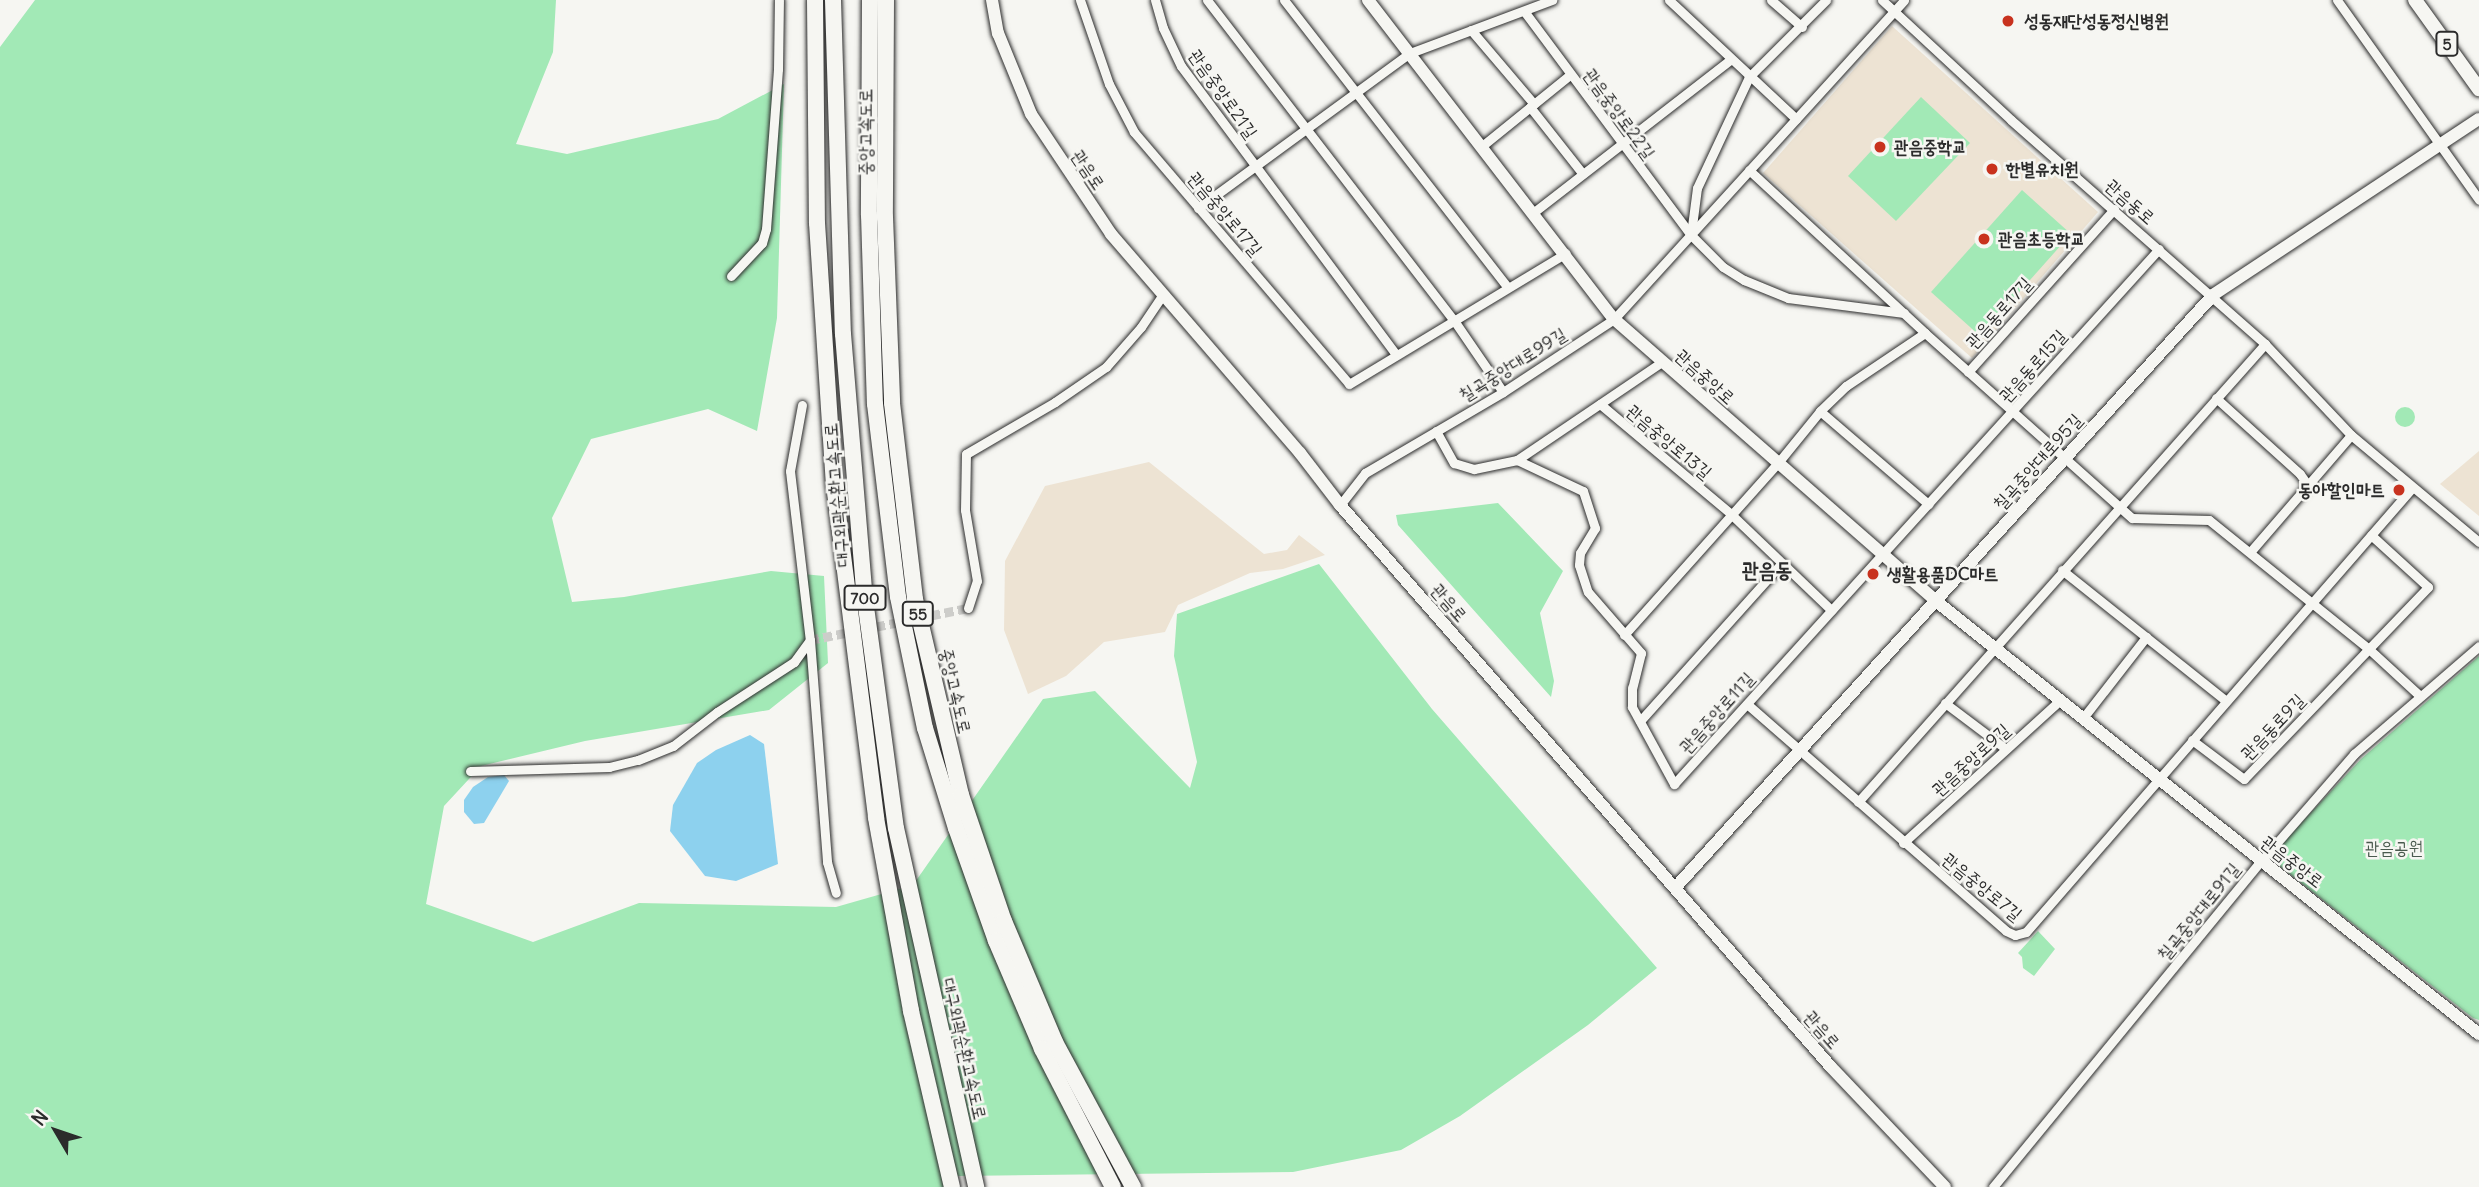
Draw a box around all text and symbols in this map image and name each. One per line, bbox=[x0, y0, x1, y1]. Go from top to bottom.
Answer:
place label: 성동재단성동정신병원 bbox=[2024, 10, 2169, 32]
marker: 성동재단성동정신병원 bbox=[1998, 11, 2018, 31]
road number: 5 bbox=[2435, 32, 2459, 56]
street label: 관음중앙로21길 bbox=[1184, 45, 1262, 143]
street label: 관음중앙로22길 bbox=[1579, 65, 1659, 163]
street label: 중앙고속도로 bbox=[855, 89, 877, 175]
place label: 관음중학교 bbox=[1894, 136, 1966, 158]
marker: 관음중학교 bbox=[1872, 139, 1888, 155]
street label: 관음로 bbox=[1067, 146, 1109, 194]
place label: 한별유치원 bbox=[2006, 158, 2078, 180]
marker: 한별유치원 bbox=[1984, 161, 2000, 177]
street label: 관음중앙로17길 bbox=[1184, 168, 1266, 260]
street label: 관음동로 bbox=[2101, 175, 2159, 229]
place label: 관음초등학교 bbox=[1998, 228, 2085, 250]
marker: 관음초등학교 bbox=[1976, 231, 1992, 247]
street label: 관음동로17길 bbox=[1961, 273, 2037, 353]
street label: 칠곡중앙대로99길 bbox=[1456, 323, 1570, 407]
street label: 관음동로15길 bbox=[1995, 325, 2071, 407]
street label: 관음중앙로 bbox=[1671, 345, 1739, 409]
street label: 관음중앙로13길 bbox=[1622, 400, 1716, 484]
street label: 칠곡중앙대로95길 bbox=[1989, 409, 2087, 515]
street label: 대구외곽순환고속도로 bbox=[820, 422, 854, 568]
place label: 동아할인마트 bbox=[2298, 479, 2385, 501]
marker: 동아할인마트 bbox=[2391, 482, 2407, 498]
district label: 관음동 bbox=[1742, 557, 1792, 583]
place label: 생활용품DC마트 bbox=[1887, 563, 1999, 585]
marker: 생활용품DC마트 bbox=[1865, 566, 1881, 582]
street label: 관음로 bbox=[1427, 580, 1471, 626]
road number: 700 bbox=[842, 586, 888, 610]
road number: 55 bbox=[900, 601, 936, 626]
street label: 중앙고속도로 bbox=[935, 646, 975, 736]
street label: 관음중앙로11길 bbox=[1675, 668, 1759, 758]
street label: 관음동로9길 bbox=[2236, 690, 2310, 764]
street label: 관음중앙로9길 bbox=[1928, 719, 2014, 801]
street label: 관음중앙로 bbox=[2257, 831, 2327, 893]
park label: 관음공원 bbox=[2365, 837, 2423, 859]
street label: 관음중앙로7길 bbox=[1938, 848, 2026, 926]
street label: 칠곡중앙대로91길 bbox=[2153, 859, 2245, 965]
street label: 대구외곽순환고속도로 bbox=[937, 976, 991, 1122]
street label: 관음로 bbox=[1800, 1007, 1844, 1053]
north arrow bbox=[21, 1096, 91, 1166]
text: N bbox=[26, 1105, 53, 1130]

